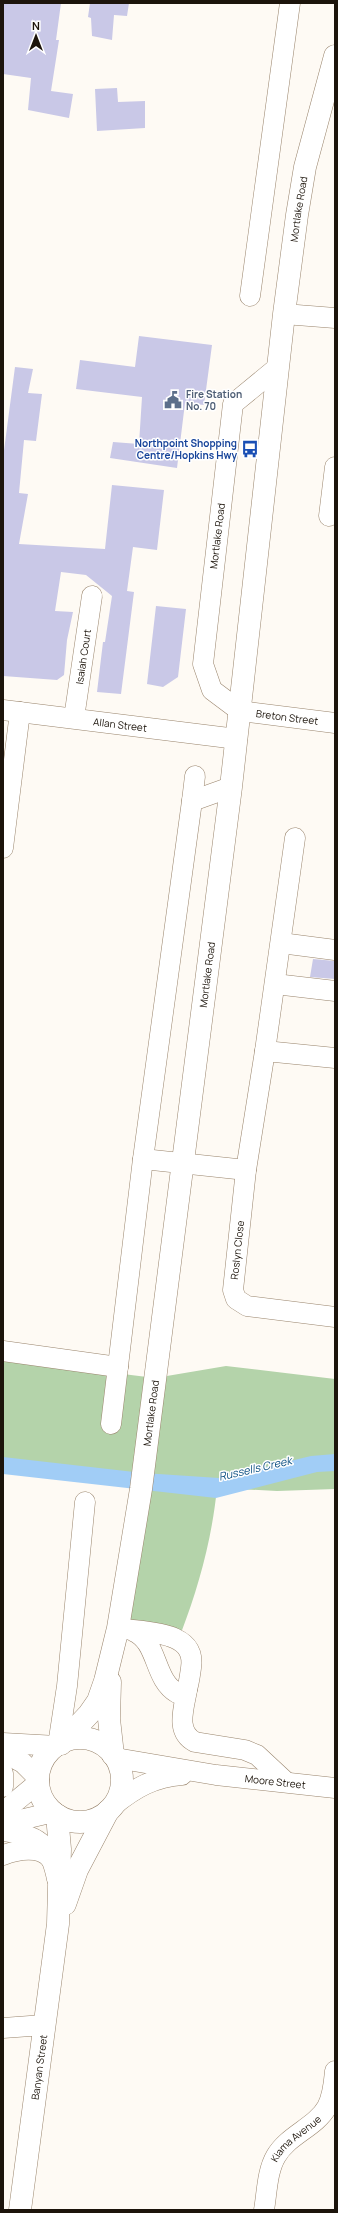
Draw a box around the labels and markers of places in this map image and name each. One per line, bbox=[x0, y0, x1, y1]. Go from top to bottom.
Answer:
place label: Fire Station No. 70 bbox=[186, 387, 242, 413]
public building icon: Fire Station No. 70 bbox=[163, 390, 183, 410]
place label: Northpoint Shopping Centre/Hopkins Hwy bbox=[135, 436, 237, 462]
bus stop icon: Northpoint Shopping Centre/Hopkins Hwy bbox=[240, 439, 260, 459]

